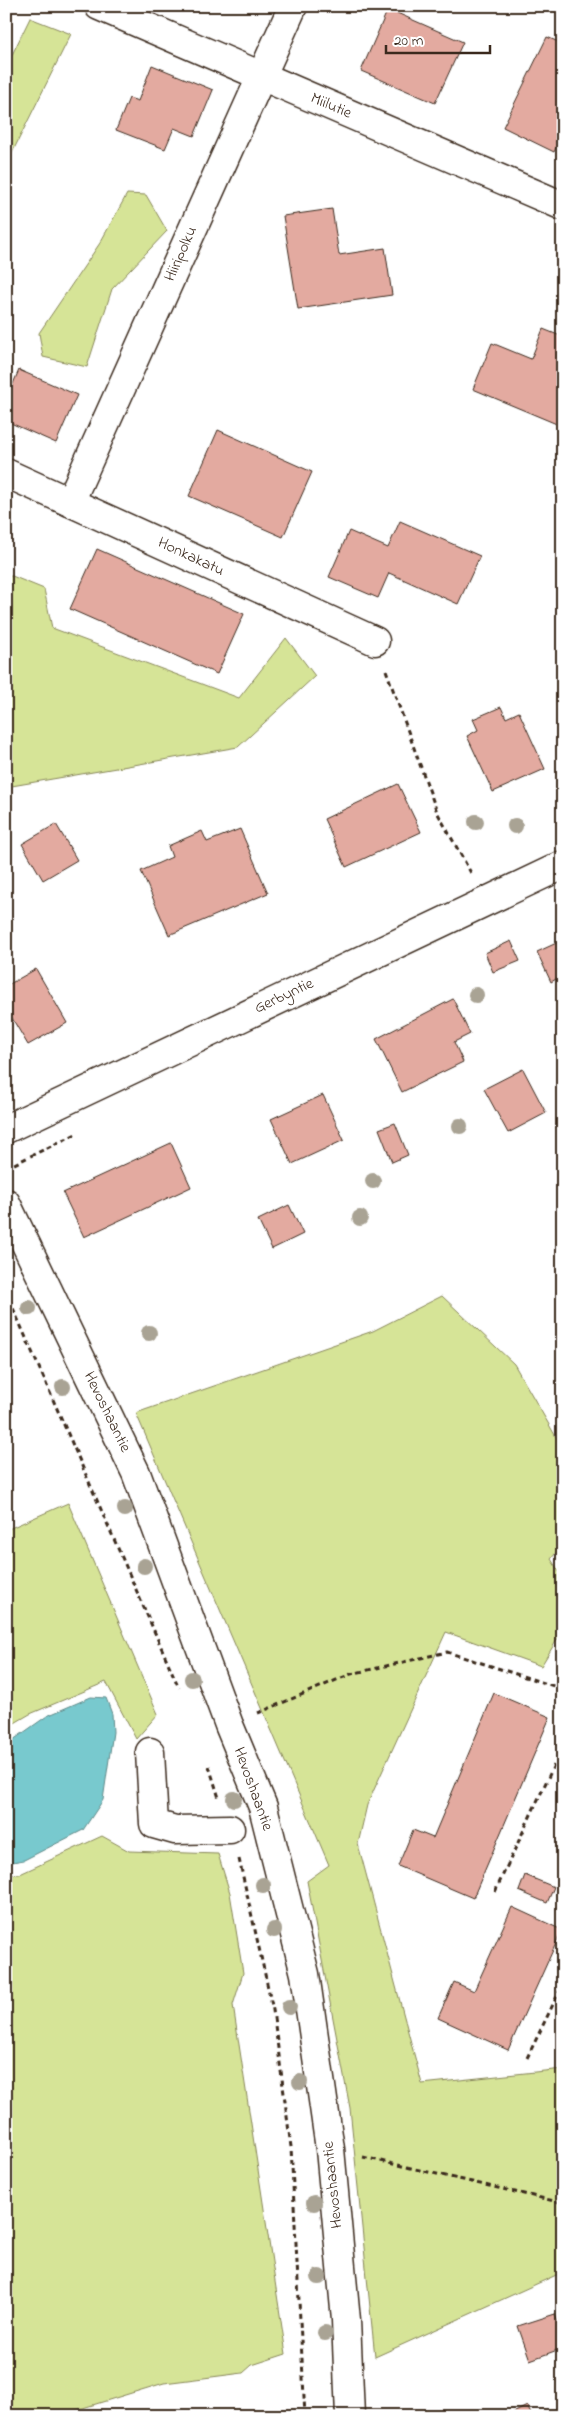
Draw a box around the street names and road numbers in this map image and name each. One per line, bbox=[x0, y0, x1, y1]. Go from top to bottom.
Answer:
street label: Miilutie bbox=[307, 87, 356, 126]
street label: Hiiripolku bbox=[158, 223, 204, 285]
street label: Honkakatu bbox=[154, 531, 228, 583]
street label: Gerbyntie bbox=[250, 972, 318, 1020]
street label: Hevoshaantie bbox=[77, 1368, 137, 1457]
street label: Hevoshaantie bbox=[227, 1744, 279, 1835]
street label: Hevoshaantie bbox=[316, 2140, 349, 2230]

